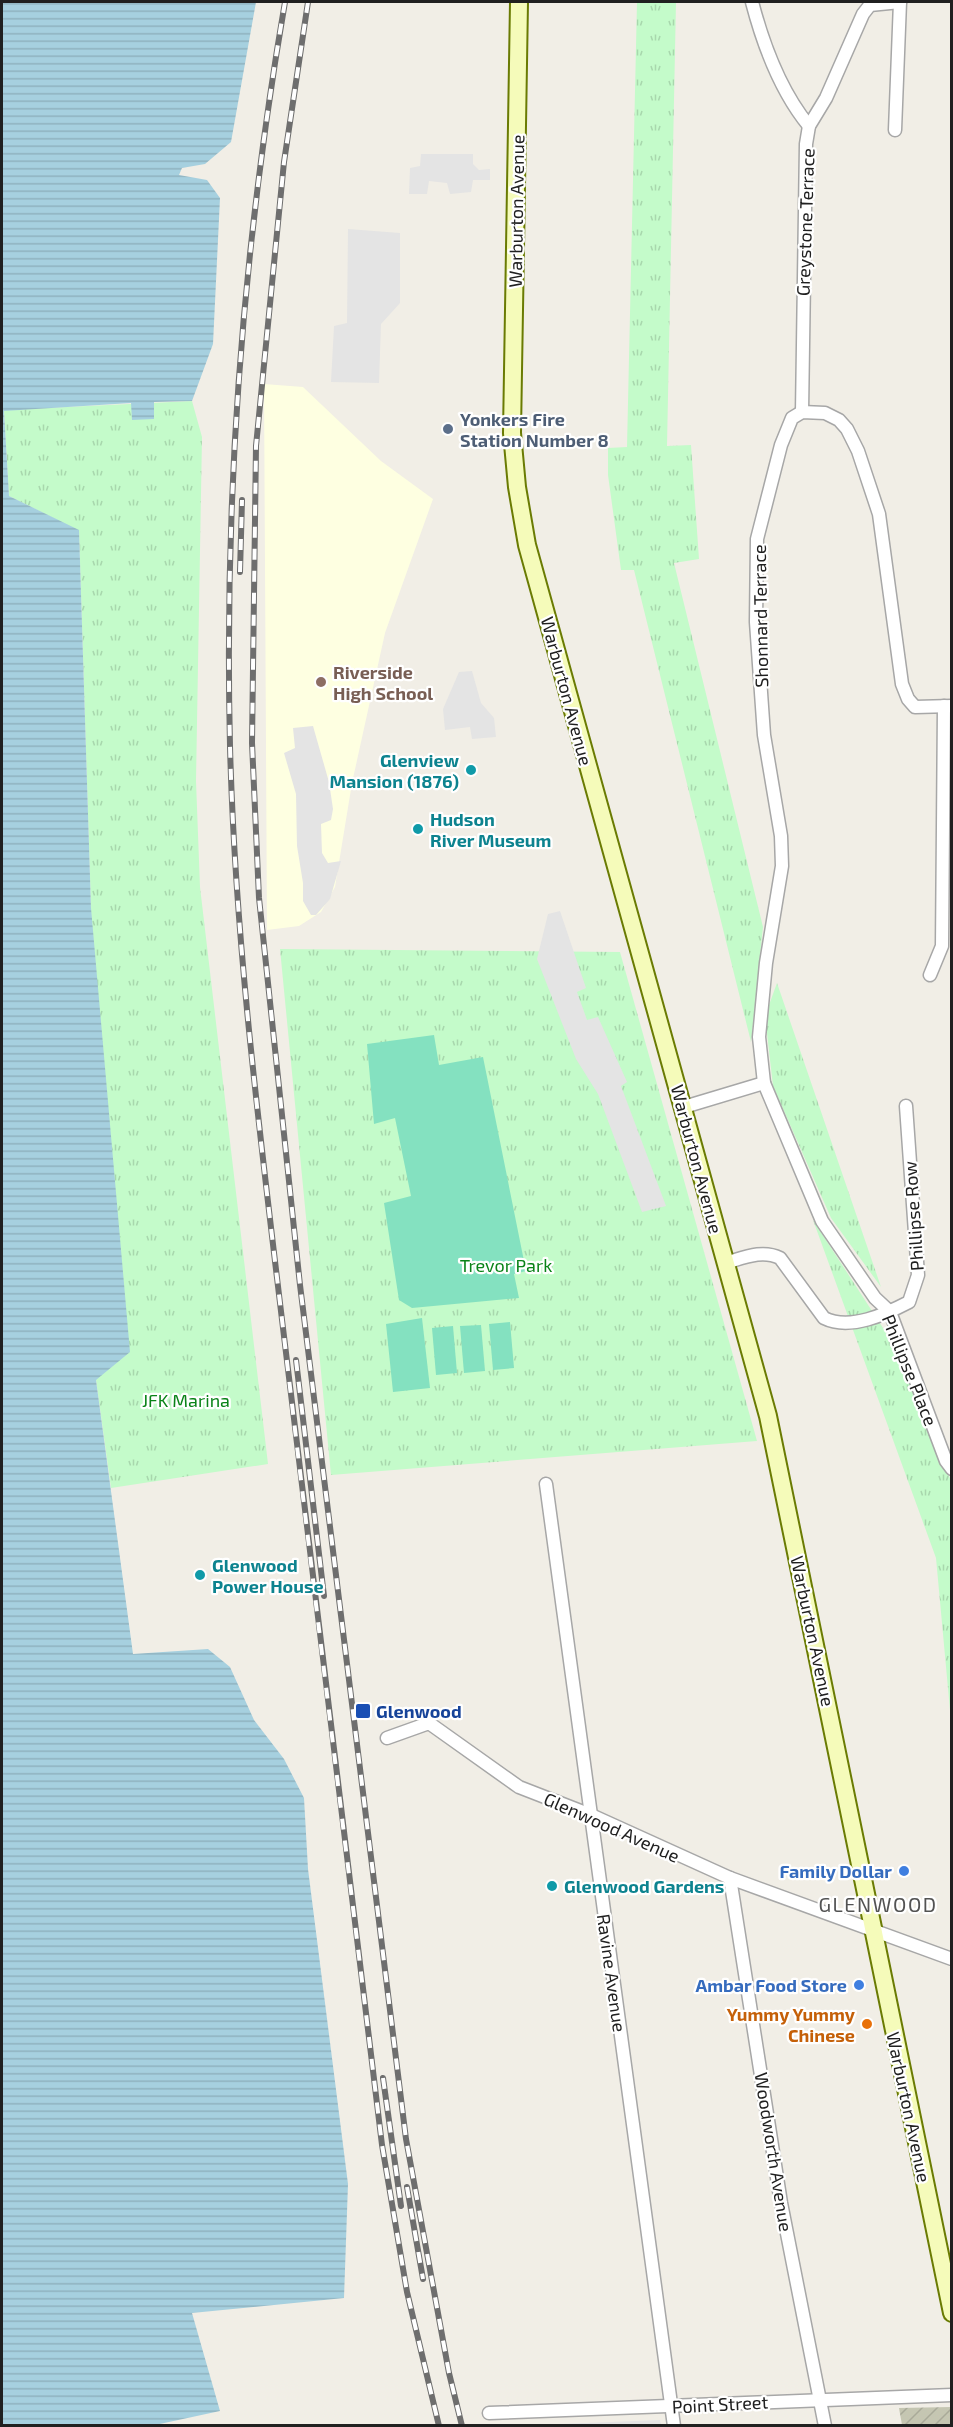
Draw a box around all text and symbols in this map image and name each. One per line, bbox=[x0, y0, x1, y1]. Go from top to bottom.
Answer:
street label: Warburton Avenue bbox=[504, 134, 528, 288]
street label: Greystone Terrace bbox=[791, 148, 819, 296]
place label: Yonkers Fire Station Number 8 bbox=[460, 408, 609, 451]
marker: Yonkers Fire Station Number 8 bbox=[441, 422, 455, 436]
street label: Shonnard Terrace bbox=[748, 544, 772, 688]
street label: Warburton Avenue bbox=[537, 614, 597, 768]
place label: Riverside High School bbox=[333, 661, 433, 704]
marker: Riverside High School bbox=[314, 675, 328, 689]
place label: Glenview Mansion (1876) bbox=[329, 749, 460, 792]
marker: Glenview Mansion (1876) bbox=[464, 763, 478, 777]
place label: Hudson River Museum bbox=[430, 808, 551, 851]
marker: Hudson River Museum bbox=[411, 822, 425, 836]
street label: Warburton Avenue bbox=[667, 1082, 727, 1236]
street label: Phillipse Row bbox=[898, 1160, 928, 1272]
park label: Trevor Park bbox=[460, 1254, 552, 1276]
street label: Phillipse Place bbox=[878, 1311, 942, 1429]
park label: JFK Marina bbox=[142, 1389, 230, 1411]
place label: Glenwood Power House bbox=[212, 1554, 324, 1597]
street label: Warburton Avenue bbox=[786, 1554, 840, 1708]
marker: Glenwood Power House bbox=[193, 1568, 207, 1582]
place label: Glenwood bbox=[376, 1700, 462, 1722]
marker: Glenwood bbox=[354, 1702, 372, 1720]
street label: Glenwood Avenue bbox=[541, 1787, 683, 1867]
place label: Family Dollar bbox=[779, 1860, 892, 1882]
marker: Family Dollar bbox=[897, 1864, 911, 1878]
place label: Glenwood Gardens bbox=[564, 1875, 724, 1897]
marker: Glenwood Gardens bbox=[545, 1879, 559, 1893]
district label: GLENWOOD bbox=[818, 1892, 938, 1916]
street label: Ravine Avenue bbox=[593, 1913, 631, 2033]
place label: Ambar Food Store bbox=[695, 1974, 847, 1996]
marker: Ambar Food Store bbox=[852, 1978, 866, 1992]
place label: Yummy Yummy Chinese bbox=[727, 2003, 856, 2046]
marker: Yummy Yummy Chinese bbox=[860, 2017, 874, 2031]
street label: Warburton Avenue bbox=[882, 2030, 936, 2184]
street label: Woodworth Avenue bbox=[751, 2071, 797, 2233]
street label: Point Street bbox=[671, 2390, 769, 2418]

